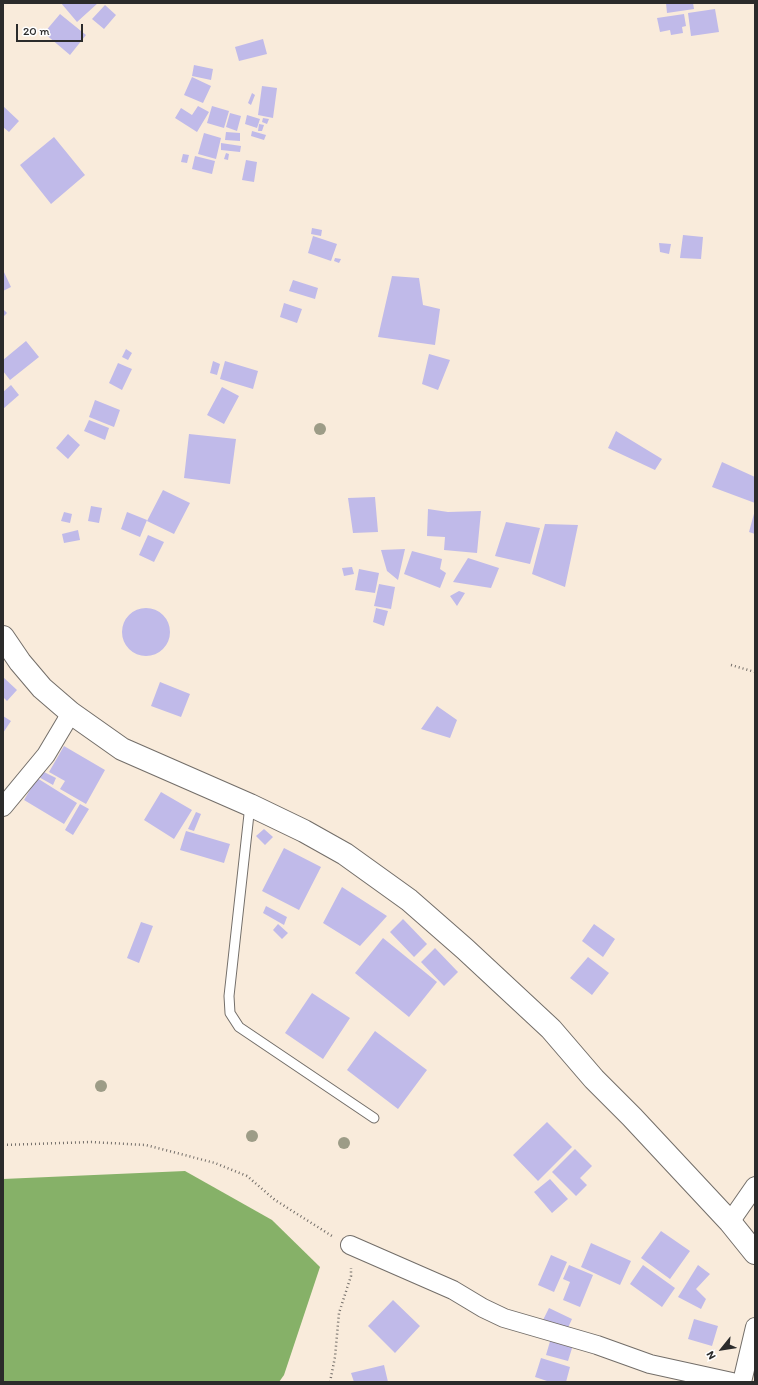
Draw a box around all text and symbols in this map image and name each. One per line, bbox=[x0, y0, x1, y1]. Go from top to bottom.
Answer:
scale bar bbox=[18, 16, 85, 42]
text: 20 m bbox=[23, 24, 50, 38]
north arrow bbox=[702, 1329, 742, 1369]
text: N bbox=[704, 1349, 719, 1362]

